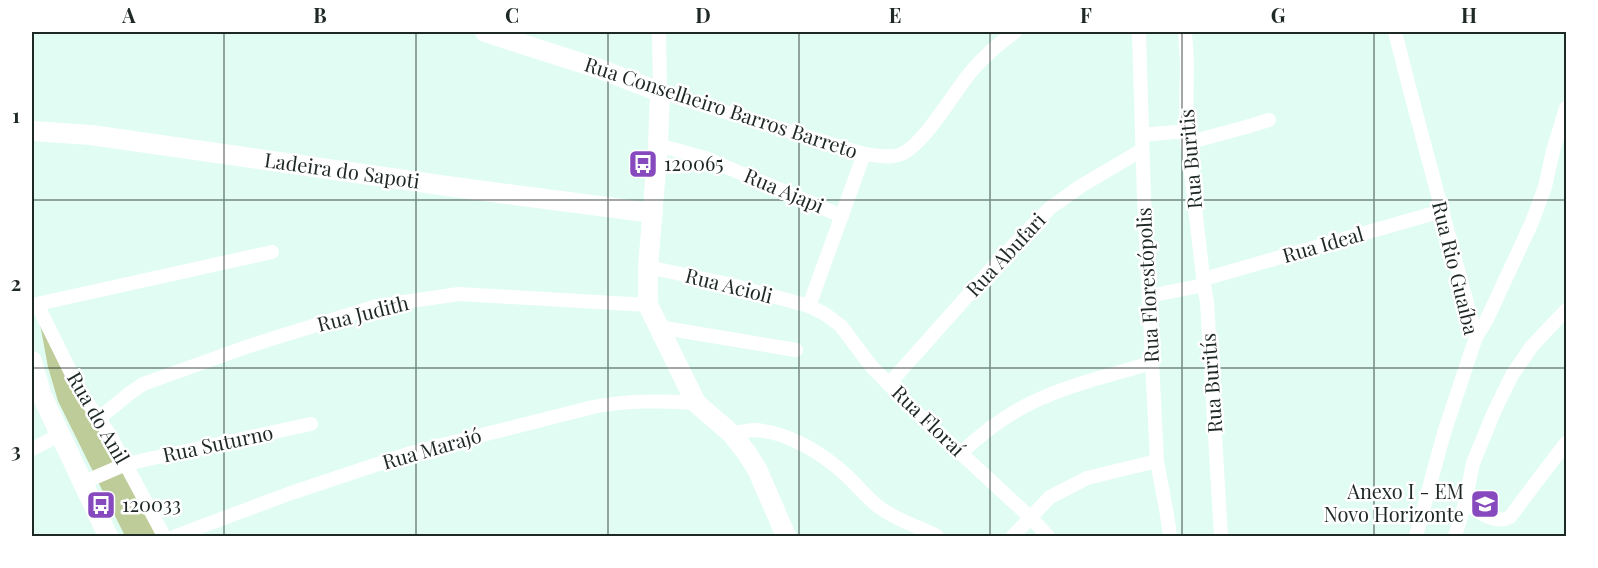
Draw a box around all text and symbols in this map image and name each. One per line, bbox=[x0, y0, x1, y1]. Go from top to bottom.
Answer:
text: A bbox=[121, 1, 136, 28]
text: B bbox=[313, 1, 327, 28]
text: C bbox=[505, 1, 519, 28]
text: D bbox=[695, 1, 711, 28]
text: E bbox=[889, 1, 901, 28]
text: F bbox=[1080, 1, 1092, 28]
text: G bbox=[1271, 1, 1286, 28]
text: H bbox=[1461, 1, 1477, 28]
street label: Rua Conselheiro Barros Barreto bbox=[581, 50, 861, 164]
text: 1 bbox=[12, 101, 20, 128]
street label: Rua Buritis bbox=[1172, 108, 1207, 210]
street label: Ladeira do Sapoti bbox=[263, 145, 422, 194]
bus stop icon: 120065 bbox=[627, 148, 659, 180]
place label: 120065 bbox=[664, 149, 724, 176]
street label: Rua Ajapi bbox=[741, 161, 829, 219]
street label: Rua Rio Guaíba bbox=[1427, 198, 1486, 337]
street label: Rua Abufari bbox=[959, 206, 1051, 302]
street label: Rua Florestópolis bbox=[1129, 207, 1164, 363]
street label: Rua Ideal bbox=[1279, 219, 1367, 268]
street label: Rua Acioli bbox=[683, 261, 776, 308]
text: 2 bbox=[11, 269, 21, 296]
street label: Rua Judith bbox=[314, 288, 411, 337]
street label: Rua Buritís bbox=[1194, 332, 1227, 434]
street label: Rua do Anil bbox=[62, 366, 137, 469]
street label: Rua Floraí bbox=[887, 378, 972, 462]
street label: Rua Suturno bbox=[160, 418, 275, 467]
street label: Rua Marajó bbox=[379, 421, 484, 475]
text: 3 bbox=[11, 436, 21, 463]
place label: Anexo I - EM Novo Horizonte bbox=[1324, 477, 1464, 527]
school or university icon: Anexo I - EM Novo Horizonte bbox=[1469, 488, 1501, 520]
bus stop icon: 120033 bbox=[85, 489, 117, 521]
place label: 120033 bbox=[122, 490, 181, 517]

